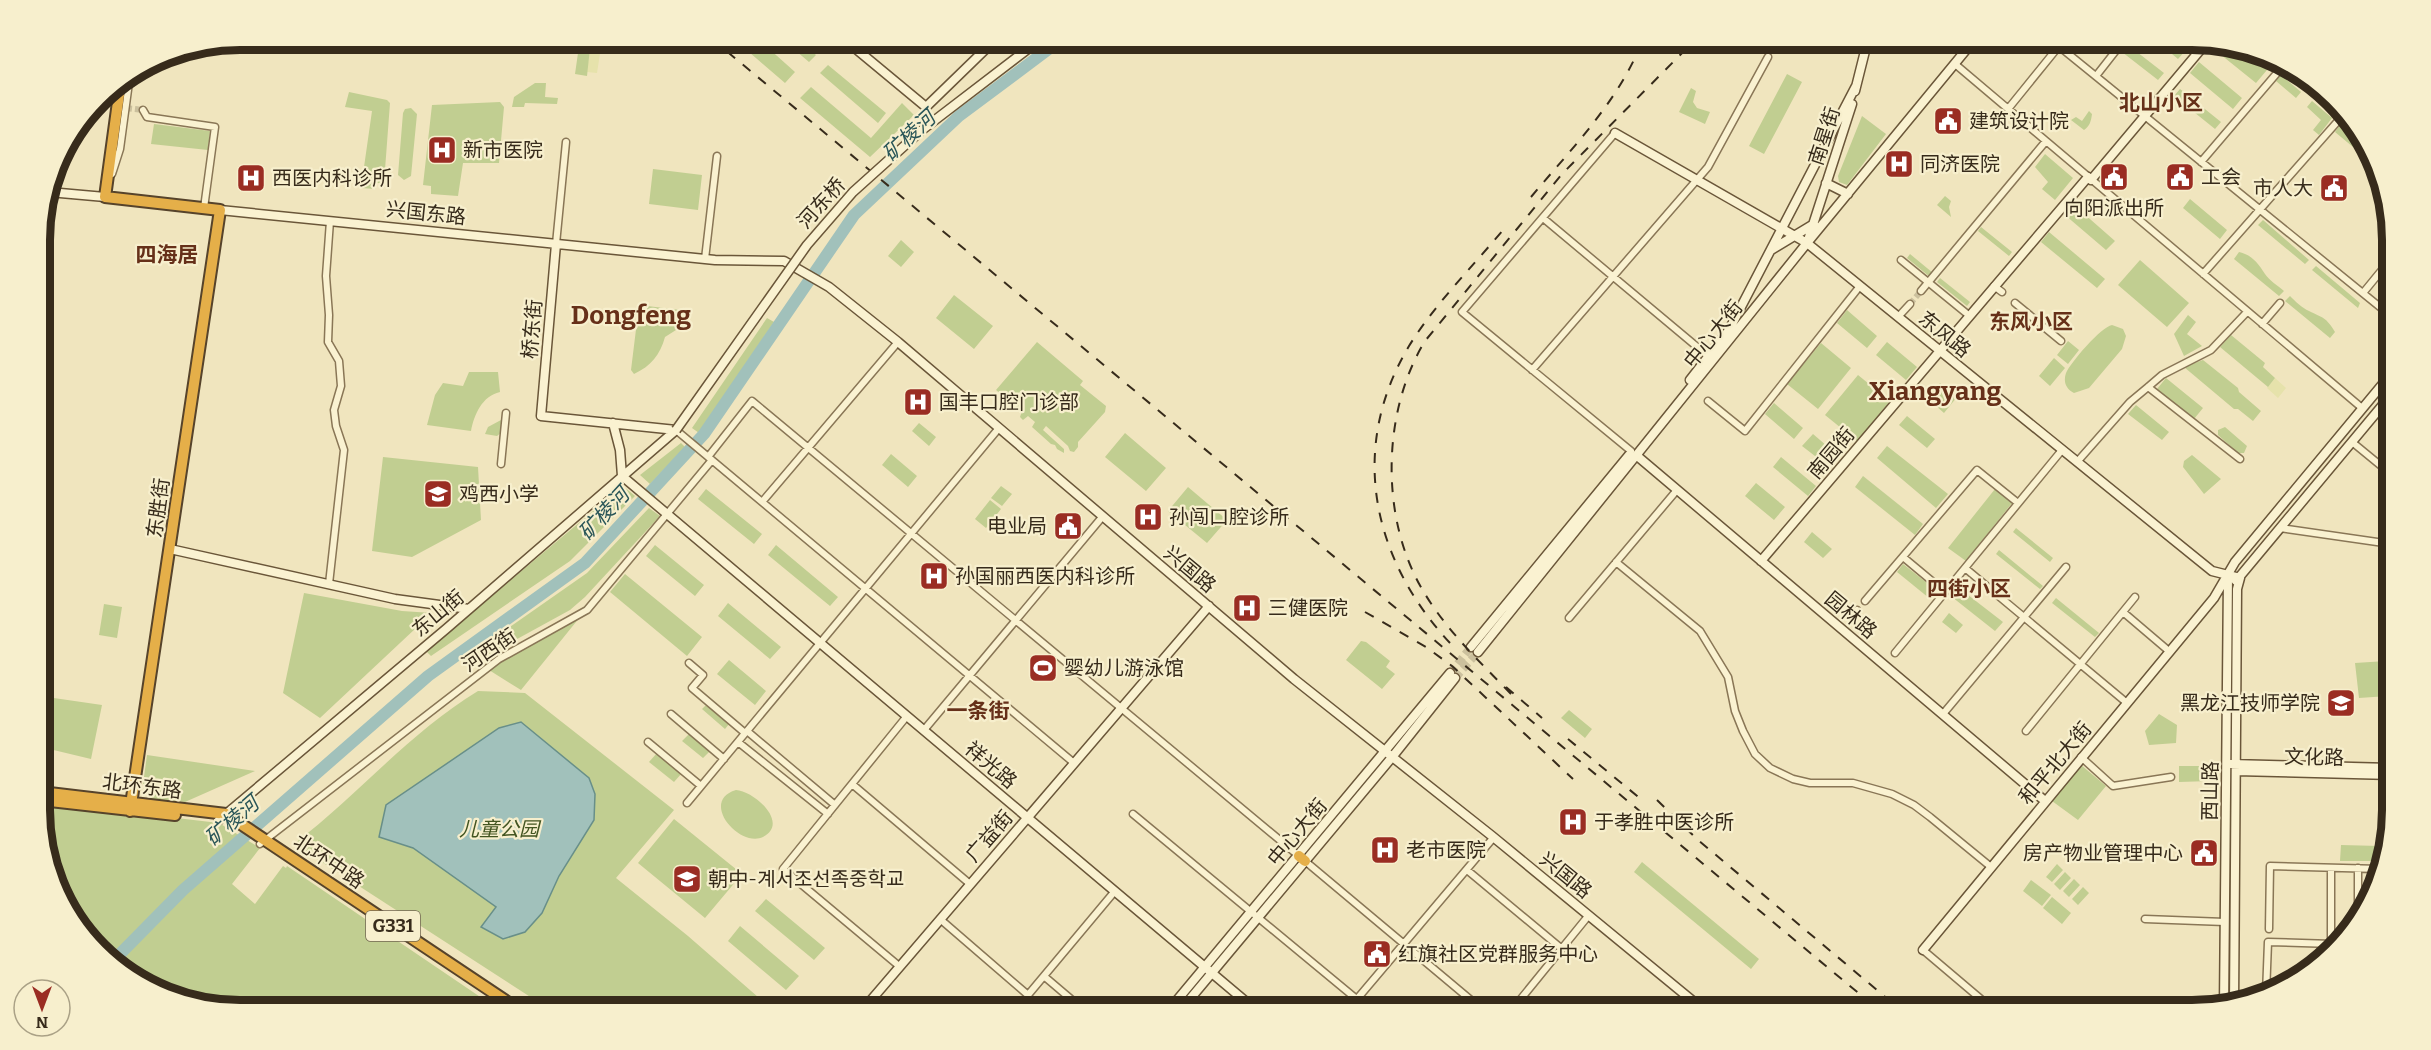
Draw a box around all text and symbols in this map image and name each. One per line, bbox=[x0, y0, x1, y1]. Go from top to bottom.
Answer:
district label: 北山小区 bbox=[2119, 90, 2203, 116]
water label: 矿棱河 bbox=[877, 102, 944, 167]
street label: 南星街 bbox=[1803, 104, 1845, 168]
public building icon: 建筑设计院 bbox=[1932, 105, 1964, 137]
place label: 建筑设计院 bbox=[1969, 109, 2069, 133]
hospital icon: 新市医院 bbox=[426, 134, 458, 166]
place label: 新市医院 bbox=[463, 138, 543, 162]
hospital icon: 同济医院 bbox=[1883, 148, 1915, 180]
place label: 同济医院 bbox=[1920, 152, 2000, 176]
public building icon: 向阳派出所 bbox=[2098, 161, 2130, 193]
public building icon: 工会 bbox=[2164, 161, 2196, 193]
hospital icon: 西医内科诊所 bbox=[235, 162, 267, 194]
place label: 工会 bbox=[2201, 165, 2241, 189]
place label: 西医内科诊所 bbox=[272, 166, 392, 190]
public building icon: 市人大 bbox=[2318, 172, 2350, 204]
street label: 河东桥 bbox=[792, 173, 850, 233]
place label: 市人大 bbox=[2253, 176, 2313, 200]
place label: 向阳派出所 bbox=[2064, 196, 2164, 220]
street label: 兴国东路 bbox=[385, 197, 467, 229]
district label: 四海居 bbox=[136, 242, 199, 268]
street label: 中心大街 bbox=[1679, 295, 1747, 373]
street label: 桥东街 bbox=[517, 298, 547, 360]
district label: Dongfeng bbox=[571, 300, 691, 331]
street label: 东风路 bbox=[1914, 306, 1976, 362]
district label: 东风小区 bbox=[1989, 309, 2073, 335]
district label: Xiangyang bbox=[1869, 376, 2001, 407]
hospital icon: 国丰口腔门诊部 bbox=[902, 386, 934, 418]
place label: 国丰口腔门诊部 bbox=[939, 390, 1079, 414]
street label: 南园街 bbox=[1803, 422, 1859, 484]
street label: 东胜街 bbox=[142, 477, 174, 539]
school or university icon: 鸡西小学 bbox=[422, 478, 454, 510]
water label: 矿棱河 bbox=[573, 479, 638, 546]
place label: 鸡西小学 bbox=[459, 482, 539, 506]
hospital icon: 孙闯口腔诊所 bbox=[1132, 501, 1164, 533]
place label: 孙闯口腔诊所 bbox=[1169, 505, 1289, 529]
public building icon: 电业局 bbox=[1052, 510, 1084, 542]
place label: 电业局 bbox=[987, 514, 1047, 538]
street label: 兴国路 bbox=[1159, 541, 1221, 597]
hospital icon: 孙国丽西医内科诊所 bbox=[918, 560, 950, 592]
place label: 孙国丽西医内科诊所 bbox=[955, 564, 1135, 588]
district label: 四街小区 bbox=[1927, 576, 2011, 602]
street label: 东山街 bbox=[407, 585, 469, 641]
street label: 园林路 bbox=[1820, 587, 1882, 643]
hospital icon: 三健医院 bbox=[1231, 592, 1263, 624]
place label: 三健医院 bbox=[1268, 596, 1348, 620]
street label: 河西街 bbox=[457, 623, 521, 677]
sports icon: 婴幼儿游泳馆 bbox=[1027, 652, 1059, 684]
place label: 婴幼儿游泳馆 bbox=[1064, 656, 1184, 680]
school or university icon: 黑龙江技师学院 bbox=[2325, 687, 2357, 719]
place label: 黑龙江技师学院 bbox=[2180, 691, 2320, 715]
district label: 一条街 bbox=[947, 698, 1010, 724]
street label: 和平北大街 bbox=[2014, 717, 2096, 809]
street label: 祥光路 bbox=[960, 737, 1022, 793]
street label: 文化路 bbox=[2284, 744, 2344, 770]
street label: 西山路 bbox=[2197, 761, 2223, 821]
street label: 北环东路 bbox=[101, 769, 183, 803]
water label: 矿棱河 bbox=[200, 788, 267, 851]
street label: 中心大街 bbox=[1262, 794, 1332, 870]
street label: 广益街 bbox=[960, 805, 1018, 867]
hospital icon: 于孝胜中医诊所 bbox=[1557, 806, 1589, 838]
place label: 于孝胜中医诊所 bbox=[1594, 810, 1734, 834]
park label: 儿童公园 bbox=[459, 817, 542, 841]
street label: 北环中路 bbox=[289, 829, 369, 893]
hospital icon: 老市医院 bbox=[1369, 834, 1401, 866]
public building icon: 房产物业管理中心 bbox=[2188, 837, 2220, 869]
place label: 老市医院 bbox=[1406, 838, 1486, 862]
place label: 房产物业管理中心 bbox=[2023, 841, 2183, 865]
street label: 兴国路 bbox=[1535, 847, 1597, 903]
school or university icon: 朝中-계서조선족중학교 bbox=[671, 863, 703, 895]
place label: 朝中-계서조선족중학교 bbox=[708, 867, 904, 891]
road number: G331 bbox=[366, 911, 420, 941]
public building icon: 红旗社区党群服务中心 bbox=[1361, 938, 1393, 970]
place label: 红旗社区党群服务中心 bbox=[1398, 942, 1598, 966]
north arrow bbox=[12, 978, 72, 1038]
text: N bbox=[36, 1013, 48, 1032]

